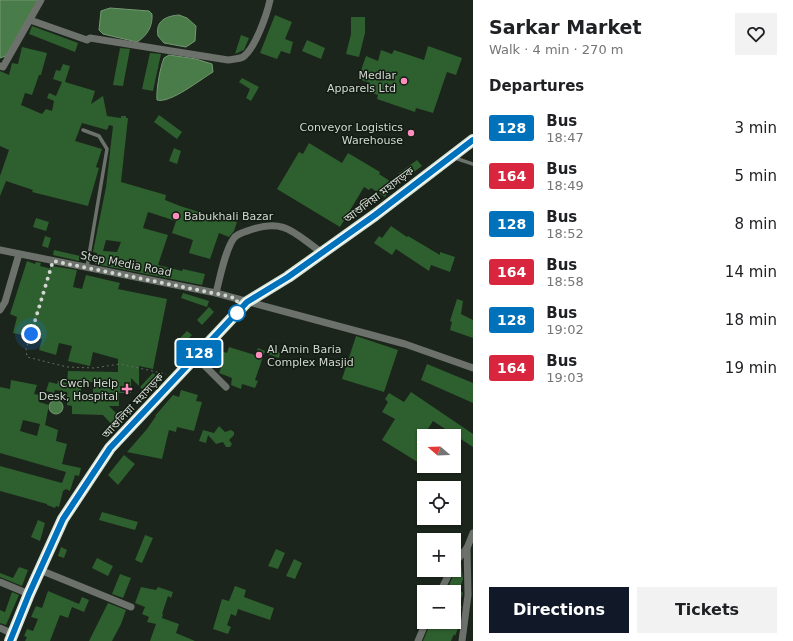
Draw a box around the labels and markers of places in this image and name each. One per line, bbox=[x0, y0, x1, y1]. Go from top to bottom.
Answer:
place label: Medlar Apparels Ltd bbox=[327, 69, 396, 95]
marker: Medlar Apparels Ltd bbox=[399, 76, 409, 86]
place label: Conveyor Logistics Warehouse bbox=[299, 121, 403, 147]
marker: Conveyor Logistics Warehouse bbox=[406, 128, 416, 138]
place label: Babukhali Bazar bbox=[184, 210, 274, 223]
marker: Babukhali Bazar bbox=[171, 211, 181, 221]
unlabelled marker bbox=[228, 304, 246, 322]
place label: Al Amin Baria Complex Masjid bbox=[267, 343, 354, 369]
marker: Al Amin Baria Complex Masjid bbox=[254, 350, 264, 360]
place label: Cwch Help Desk, Hospital bbox=[39, 377, 118, 403]
marker: Cwch Help Desk, Hospital bbox=[121, 383, 133, 395]

